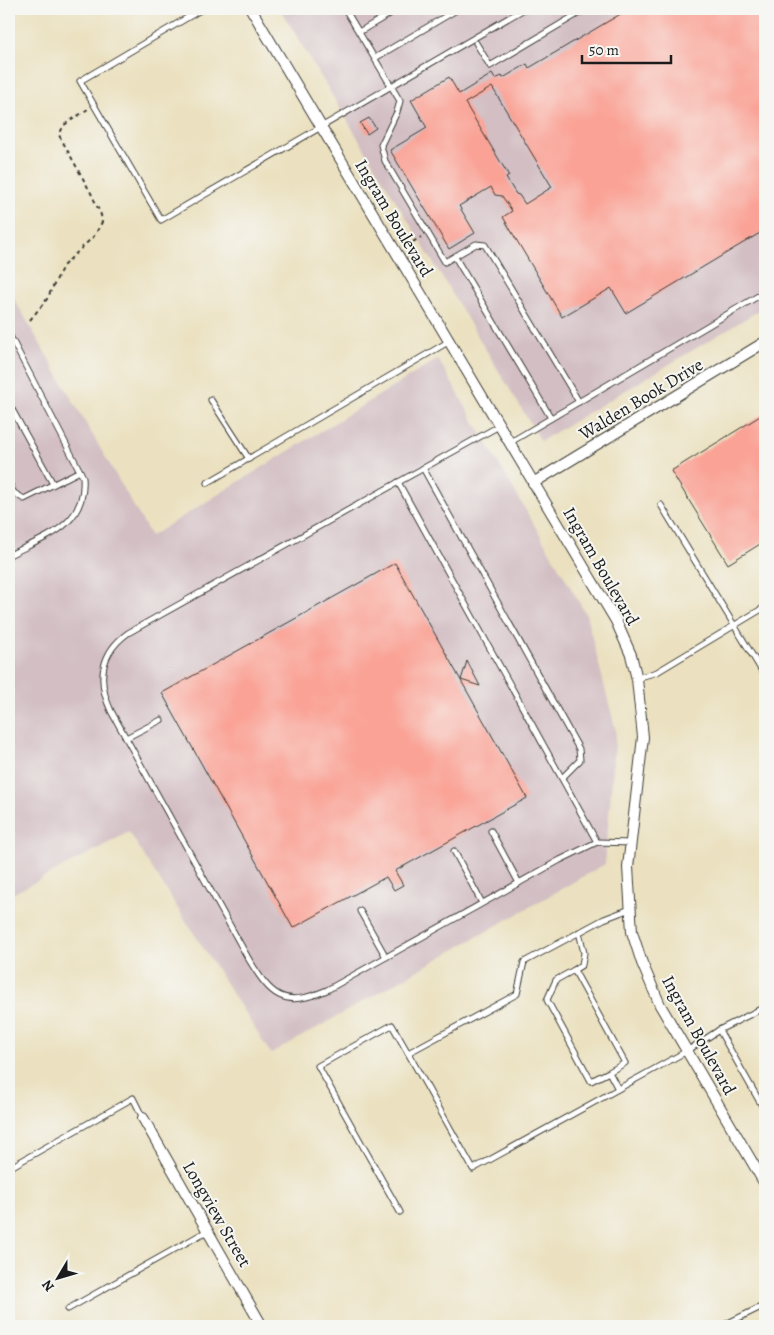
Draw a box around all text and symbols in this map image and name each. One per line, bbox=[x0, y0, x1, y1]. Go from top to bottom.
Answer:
scale bar bbox=[582, 32, 670, 64]
text: 50 m bbox=[589, 40, 619, 60]
street label: Ingram Boulevard bbox=[349, 155, 439, 281]
street label: Walden Book Drive bbox=[574, 352, 707, 446]
street label: Ingram Boulevard bbox=[557, 502, 645, 630]
street label: Ingram Boulevard bbox=[656, 971, 742, 1099]
street label: Longview Street bbox=[177, 1157, 257, 1271]
north arrow bbox=[32, 1252, 82, 1302]
text: N bbox=[38, 1276, 59, 1296]

